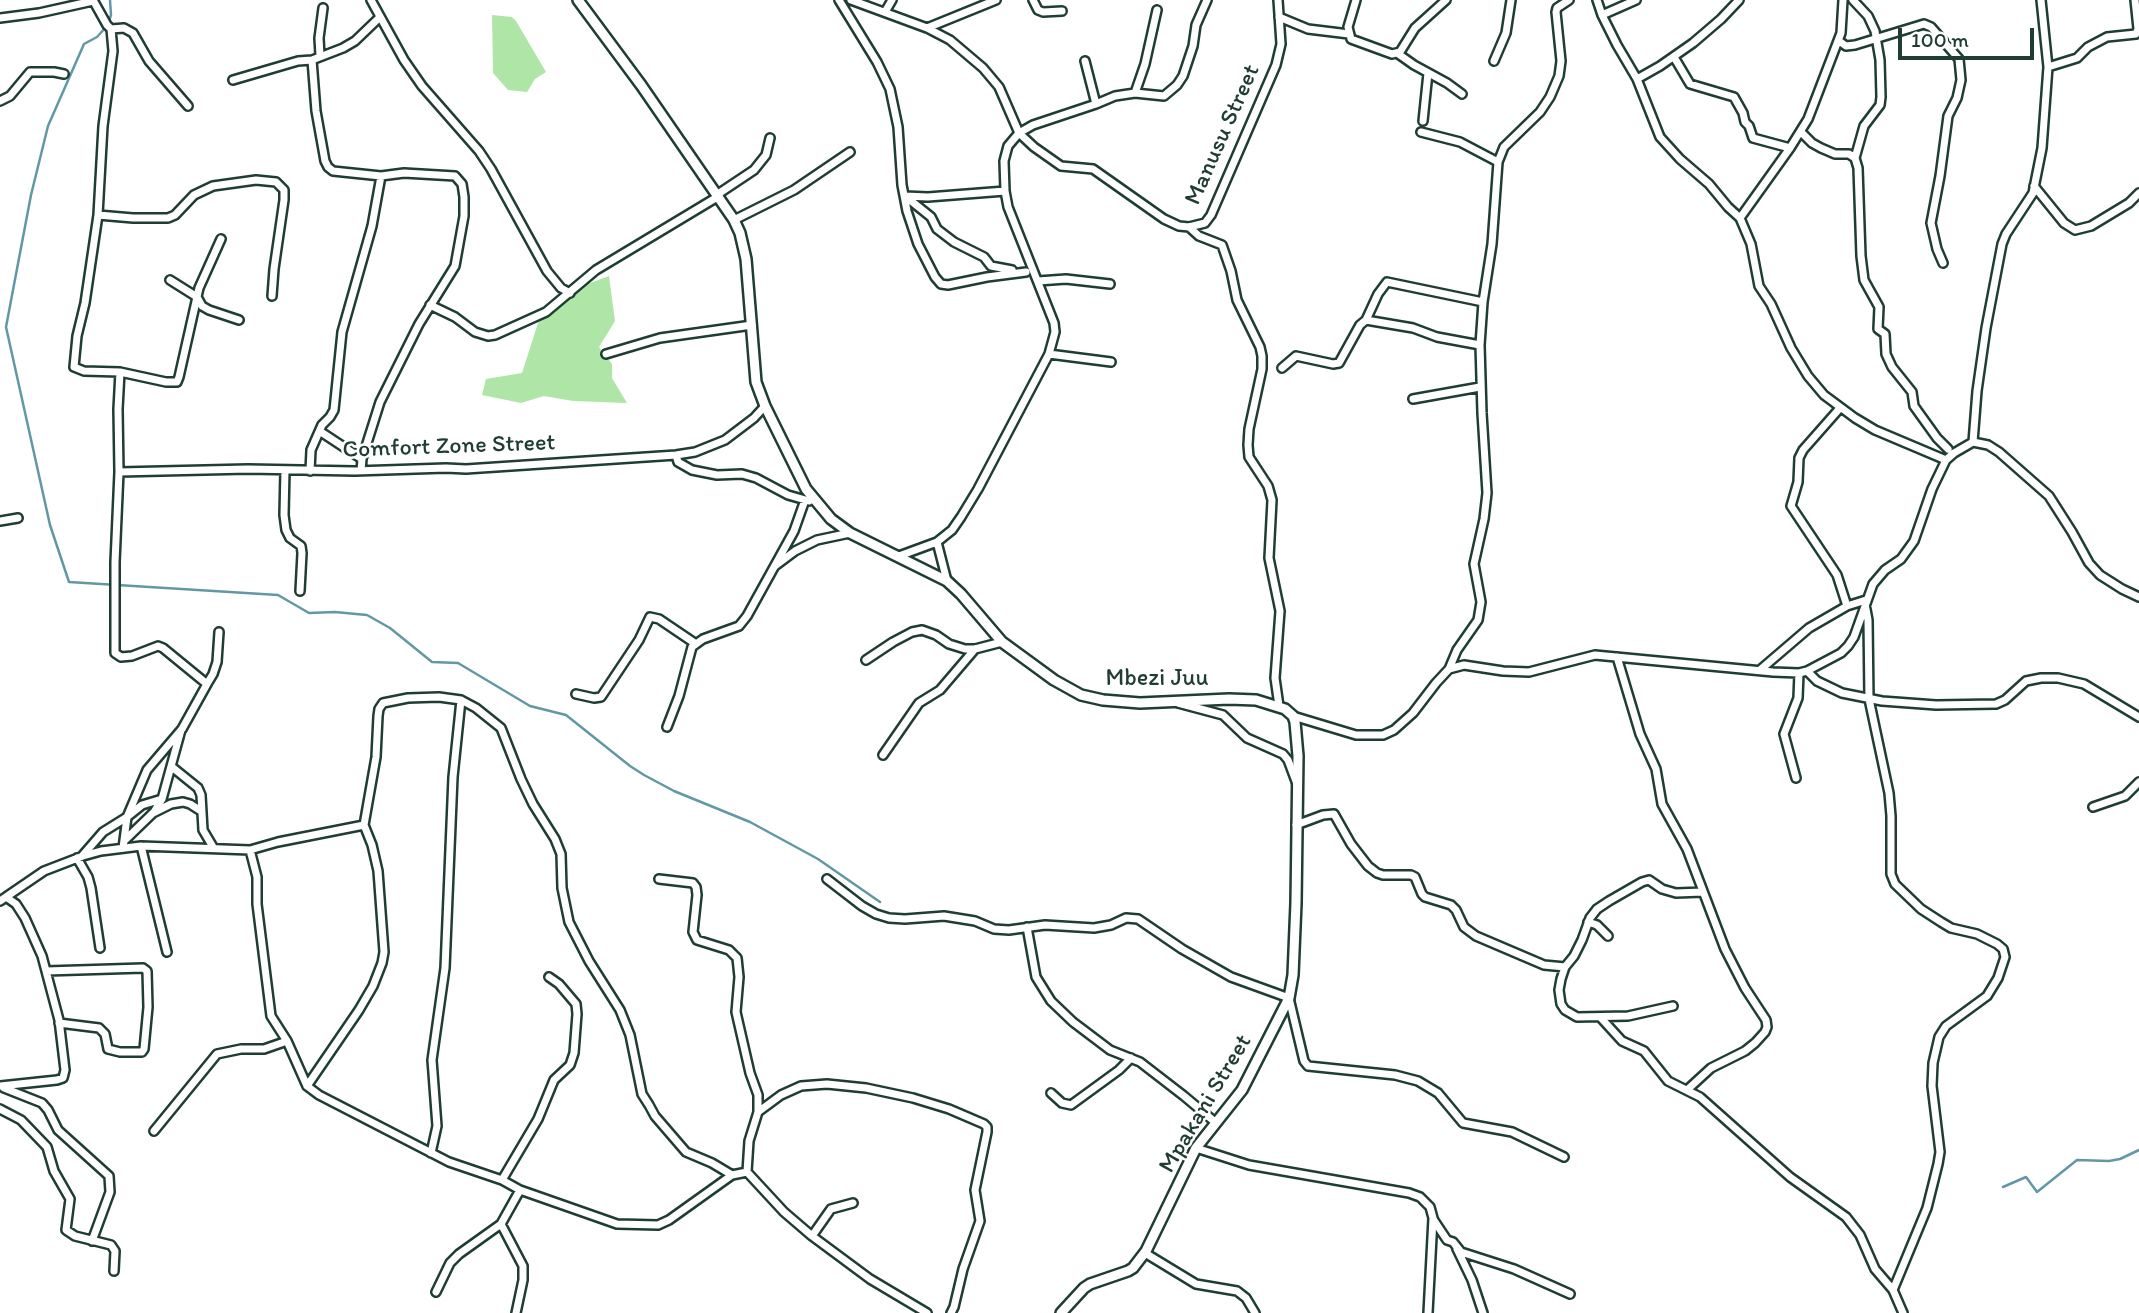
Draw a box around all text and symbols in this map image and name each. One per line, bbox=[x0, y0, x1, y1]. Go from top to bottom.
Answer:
scale bar bbox=[1901, 14, 2038, 58]
text: 100 m bbox=[1911, 27, 1969, 52]
street label: Manusu Street bbox=[1179, 60, 1267, 210]
street label: Comfort Zone Street bbox=[342, 429, 556, 465]
street label: Mbezi Juu bbox=[1105, 665, 1209, 693]
street label: Mpakani Street bbox=[1153, 1029, 1259, 1179]

